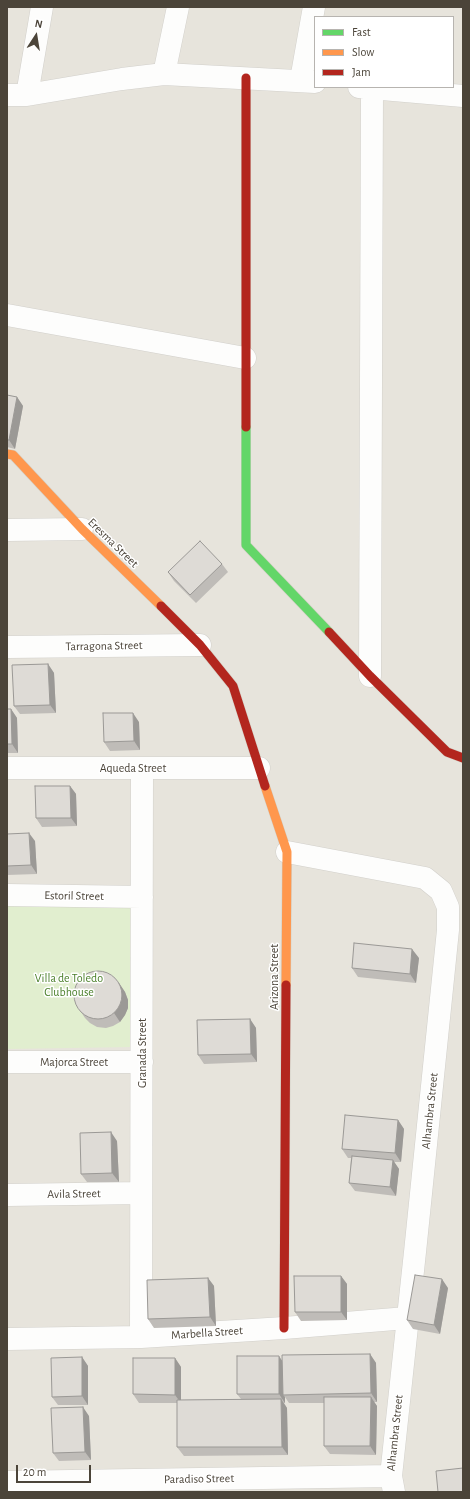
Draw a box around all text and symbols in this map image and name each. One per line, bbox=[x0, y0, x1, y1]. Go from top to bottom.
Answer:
north arrow bbox=[16, 16, 56, 56]
legend bbox=[314, 16, 454, 88]
text: N bbox=[34, 18, 43, 30]
text: Fast bbox=[352, 26, 371, 38]
text: Slow bbox=[352, 46, 374, 58]
text: Jam bbox=[352, 66, 371, 78]
street label: Eresma Street bbox=[85, 515, 141, 571]
street label: Tarragona Street bbox=[65, 638, 143, 654]
street label: Aqueda Street bbox=[100, 761, 166, 775]
street label: Estoril Street bbox=[44, 888, 104, 904]
street label: Arizona Street bbox=[267, 944, 281, 1010]
park label: Villa de Toledo Clubhouse bbox=[35, 971, 103, 999]
street label: Granada Street bbox=[135, 1018, 149, 1088]
street label: Majorca Street bbox=[40, 1055, 108, 1069]
street label: Alhambra Street bbox=[419, 1072, 441, 1150]
street label: Avila Street bbox=[47, 1186, 101, 1202]
street label: Marbella Street bbox=[171, 1323, 243, 1343]
street label: Alhambra Street bbox=[384, 1394, 406, 1472]
scale bar bbox=[18, 1457, 93, 1483]
text: 20 m bbox=[23, 1466, 46, 1478]
street label: Paradiso Street bbox=[164, 1471, 234, 1487]

